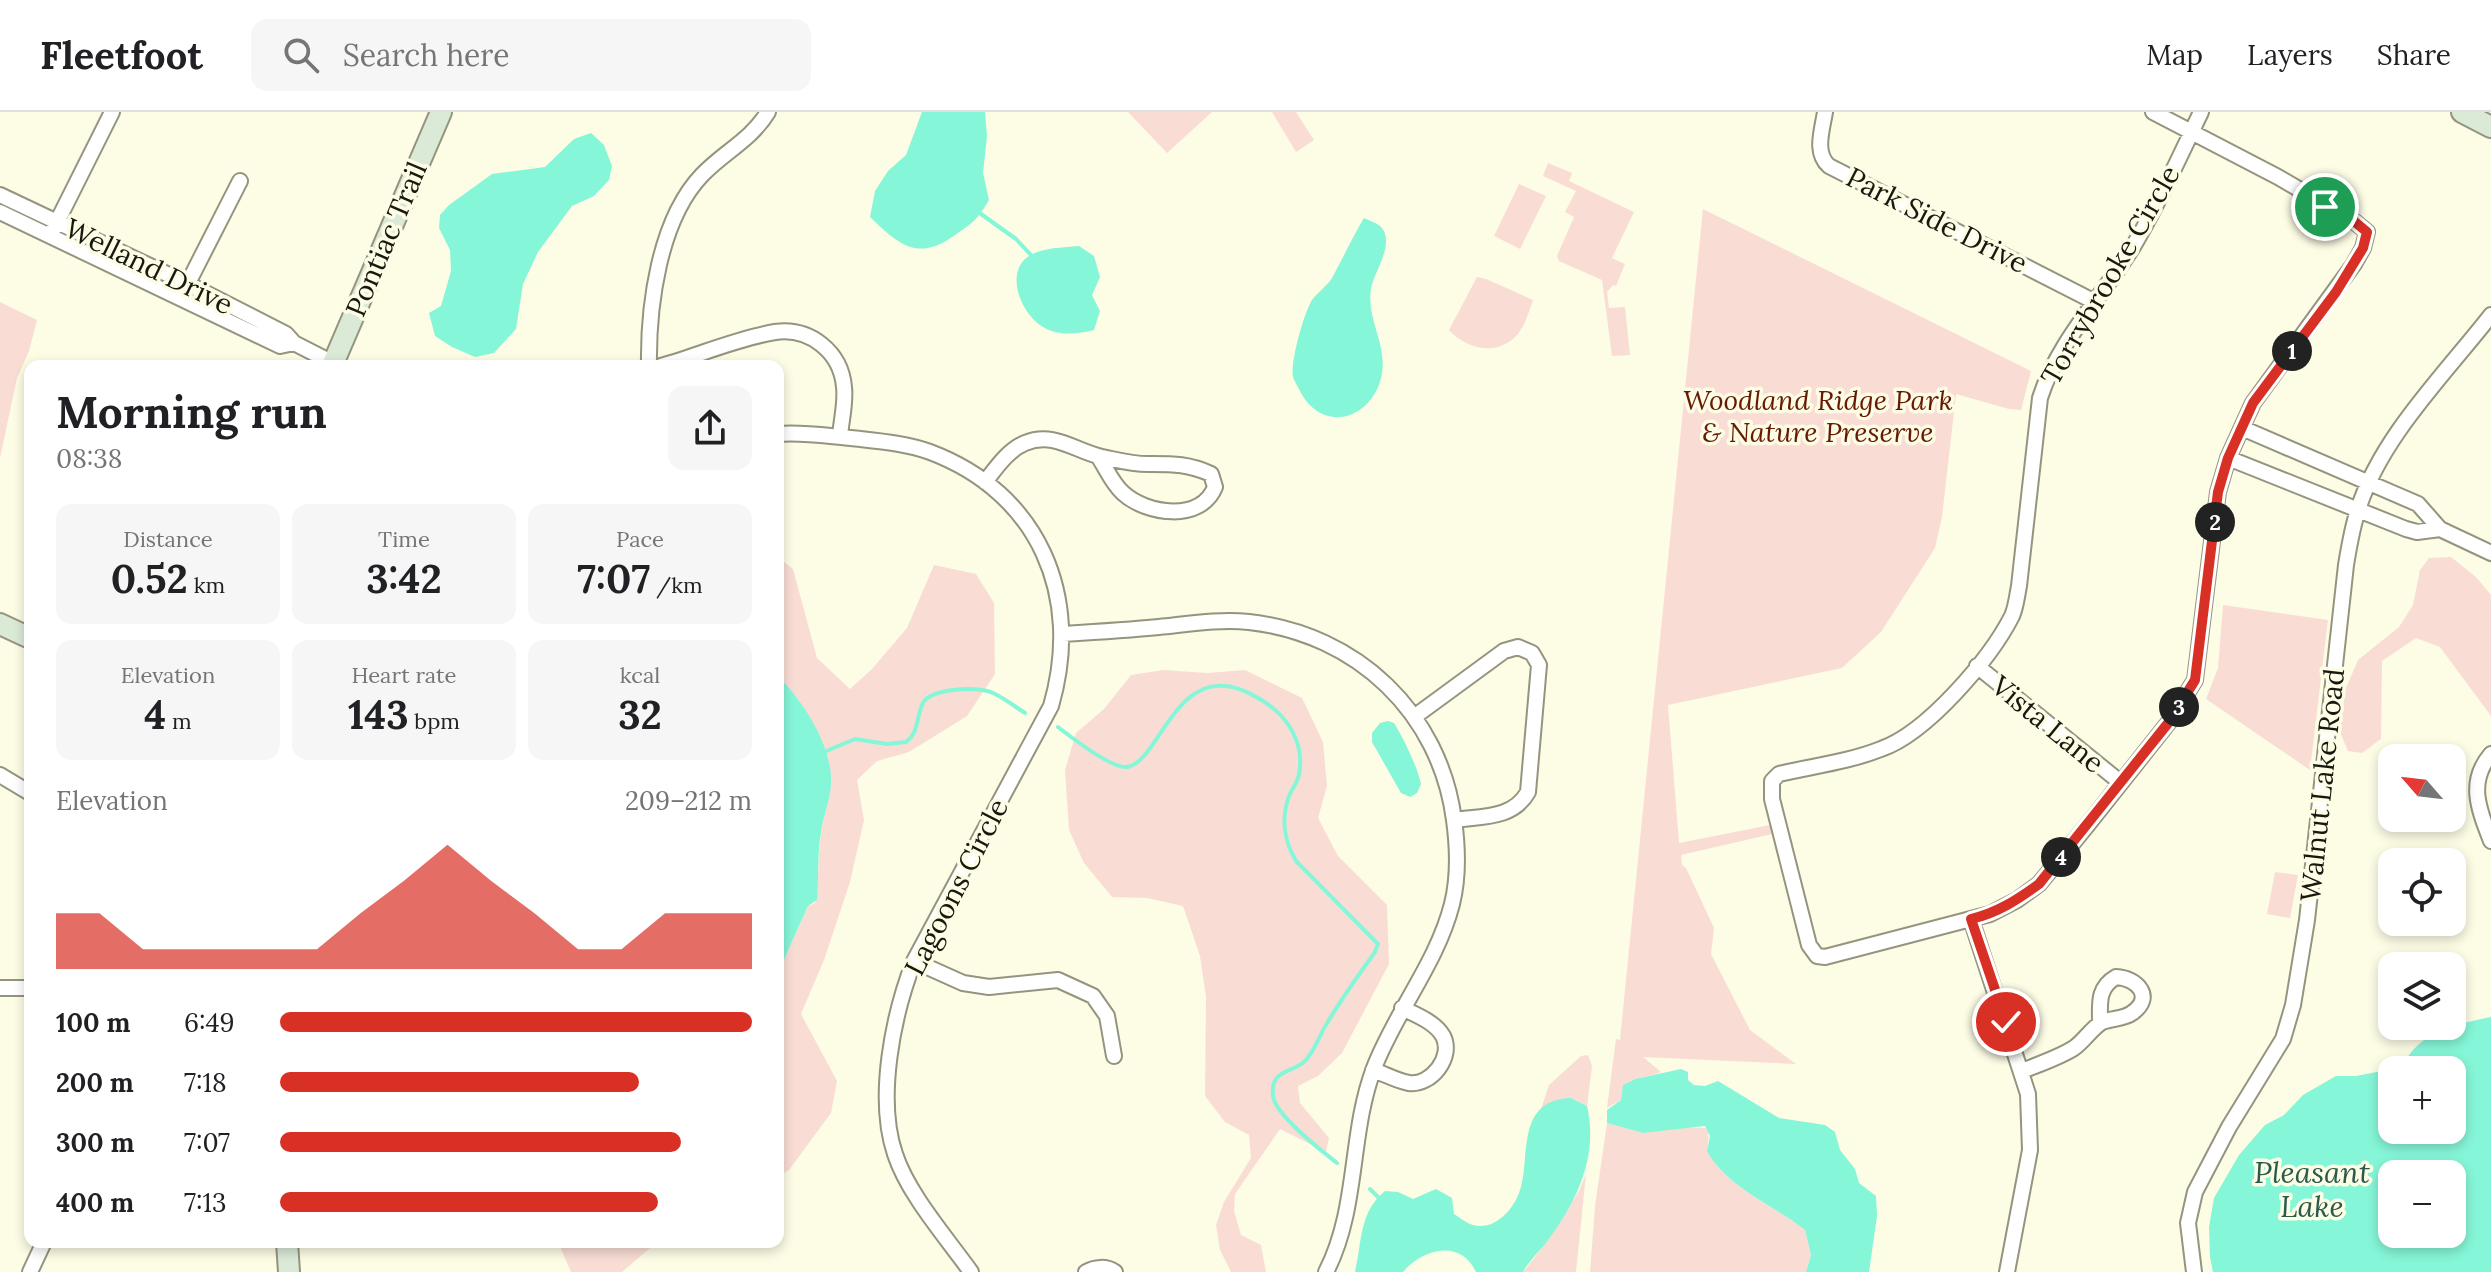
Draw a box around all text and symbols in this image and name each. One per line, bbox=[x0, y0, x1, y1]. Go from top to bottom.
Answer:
search box bbox=[251, 19, 811, 91]
text: Fleetfoot bbox=[40, 31, 203, 79]
icon: search bbox=[279, 33, 323, 77]
text: Search here bbox=[343, 36, 509, 74]
text: Map bbox=[2146, 37, 2203, 73]
text: Layers bbox=[2247, 37, 2333, 73]
text: Share bbox=[2377, 37, 2451, 73]
street label: Pontiac Trail bbox=[337, 156, 435, 322]
street label: Park Side Drive bbox=[1840, 159, 2034, 281]
street label: Torrybrooke Circle bbox=[2032, 159, 2188, 391]
pin bbox=[2291, 173, 2359, 241]
icon: arrive bbox=[2303, 185, 2347, 229]
street label: Welland Drive bbox=[59, 210, 239, 322]
pin: 1 bbox=[2272, 331, 2312, 371]
text: 1 bbox=[2288, 337, 2296, 365]
park label: Woodland Ridge Park & Nature Preserve bbox=[1683, 382, 1953, 450]
text: Morning run bbox=[56, 384, 327, 440]
button: share bbox=[668, 386, 752, 470]
text: 08:38 bbox=[56, 442, 122, 475]
pin: 2 bbox=[2195, 502, 2235, 542]
text: 2 bbox=[2209, 508, 2221, 536]
text: Distance bbox=[123, 525, 213, 553]
text: Time bbox=[378, 525, 430, 553]
text: Pace bbox=[616, 525, 664, 553]
text: 0.52 bbox=[111, 553, 188, 604]
text: 3:42 bbox=[366, 553, 442, 604]
text: 7:07 bbox=[577, 553, 650, 604]
text: km bbox=[188, 571, 225, 599]
text: /km bbox=[650, 571, 703, 599]
text: Elevation bbox=[121, 661, 215, 689]
text: Heart rate bbox=[352, 661, 456, 689]
text: kcal bbox=[620, 661, 660, 689]
street label: Vista Lane bbox=[1984, 667, 2112, 780]
street label: Walnut Lake Road bbox=[2292, 667, 2352, 903]
pin: 3 bbox=[2159, 687, 2199, 727]
text: 4 bbox=[144, 689, 166, 740]
text: 143 bbox=[348, 689, 409, 740]
text: 32 bbox=[618, 689, 662, 740]
text: 3 bbox=[2173, 693, 2185, 721]
text: m bbox=[166, 707, 192, 735]
text: bpm bbox=[409, 707, 460, 735]
north arrow bbox=[2378, 744, 2466, 832]
map controls bbox=[2378, 744, 2466, 1248]
text: Elevation bbox=[56, 784, 168, 817]
text: 209–212 m bbox=[625, 784, 752, 817]
street label: Lagoons Circle bbox=[896, 793, 1016, 981]
pin: 4 bbox=[2041, 837, 2081, 877]
text: 4 bbox=[2055, 843, 2067, 871]
button: locate bbox=[2378, 848, 2466, 936]
button: layers bbox=[2378, 952, 2466, 1040]
pin bbox=[1972, 988, 2040, 1056]
icon: check bbox=[1984, 1000, 2028, 1044]
text: 100 m bbox=[56, 1006, 130, 1039]
text: 6:49 bbox=[184, 1006, 235, 1039]
button: + bbox=[2378, 1056, 2466, 1144]
text: 200 m bbox=[56, 1066, 134, 1099]
text: 7:18 bbox=[184, 1066, 227, 1099]
text: 300 m bbox=[56, 1126, 134, 1159]
text: 7:07 bbox=[184, 1126, 230, 1159]
water label: Pleasant Lake bbox=[2254, 1153, 2370, 1225]
button: − bbox=[2378, 1160, 2466, 1248]
text: 400 m bbox=[56, 1186, 134, 1219]
text: 7:13 bbox=[184, 1186, 226, 1219]

